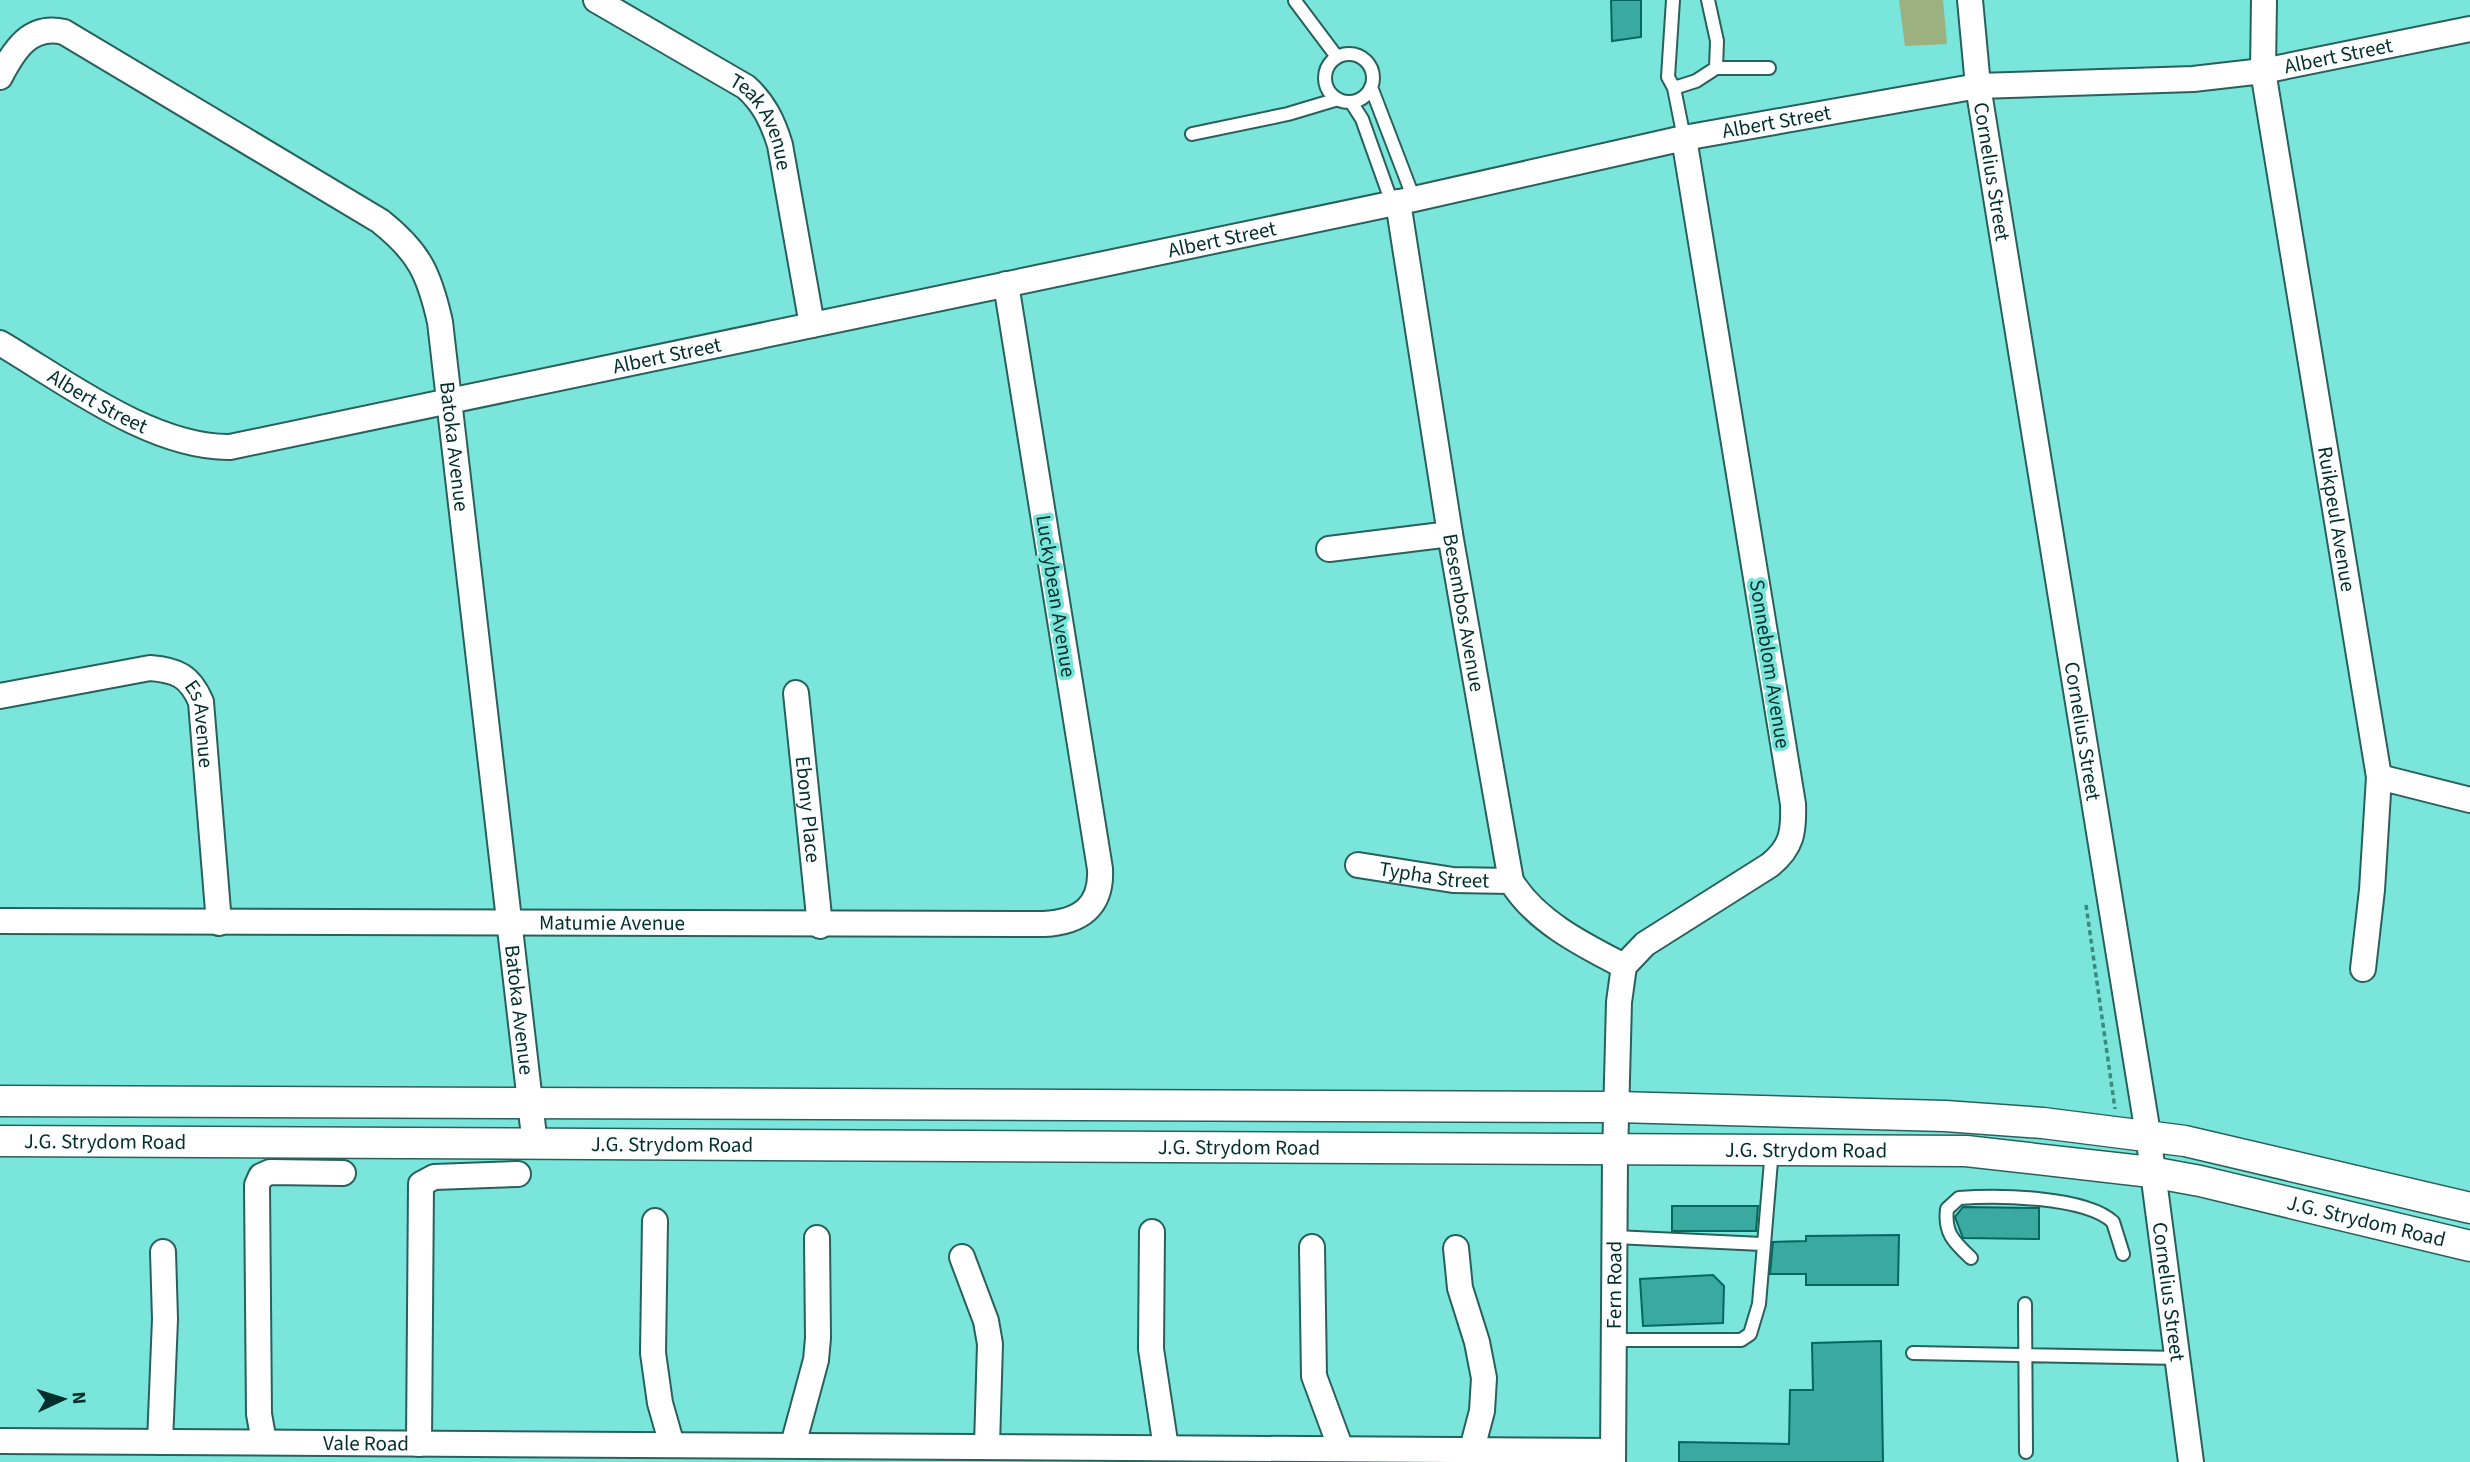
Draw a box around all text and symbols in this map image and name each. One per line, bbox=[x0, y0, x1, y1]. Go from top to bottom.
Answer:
street label: Albert Street bbox=[2281, 30, 2395, 81]
street label: Teak Avenue bbox=[724, 66, 799, 173]
street label: Albert Street bbox=[1720, 97, 1833, 146]
street label: Cornelius Street bbox=[1966, 100, 2018, 243]
street label: Albert Street bbox=[1165, 213, 1279, 265]
street label: Albert Street bbox=[610, 330, 724, 381]
street label: Albert Street bbox=[42, 361, 152, 441]
street label: Batoka Avenue bbox=[432, 380, 477, 513]
street label: Ruikpeul Avenue bbox=[2310, 444, 2363, 594]
street label: Luckybean Avenue bbox=[1028, 513, 1084, 679]
street label: Besembos Avenue bbox=[1435, 531, 1492, 694]
street label: Sonneblom Avenue bbox=[1742, 577, 1798, 751]
street label: Cornelius Street bbox=[2057, 660, 2109, 803]
street label: Es Avenue bbox=[177, 674, 221, 769]
street label: Ebony Place bbox=[788, 755, 828, 864]
street label: Typha Street bbox=[1377, 854, 1490, 896]
street label: Matumie Avenue bbox=[539, 908, 685, 938]
street label: Batoka Avenue bbox=[497, 943, 542, 1076]
street label: J.G. Strydom Road bbox=[24, 1126, 186, 1157]
street label: J.G. Strydom Road bbox=[591, 1129, 753, 1160]
street label: J.G. Strydom Road bbox=[1158, 1132, 1320, 1163]
street label: J.G. Strydom Road bbox=[1725, 1135, 1887, 1166]
street label: J.G. Strydom Road bbox=[2284, 1187, 2449, 1255]
street label: Cornelius Street bbox=[2145, 1220, 2193, 1363]
street label: Fern Road bbox=[1599, 1241, 1629, 1329]
north arrow bbox=[28, 1364, 98, 1434]
text: N bbox=[65, 1391, 92, 1405]
street label: Vale Road bbox=[323, 1428, 409, 1459]

